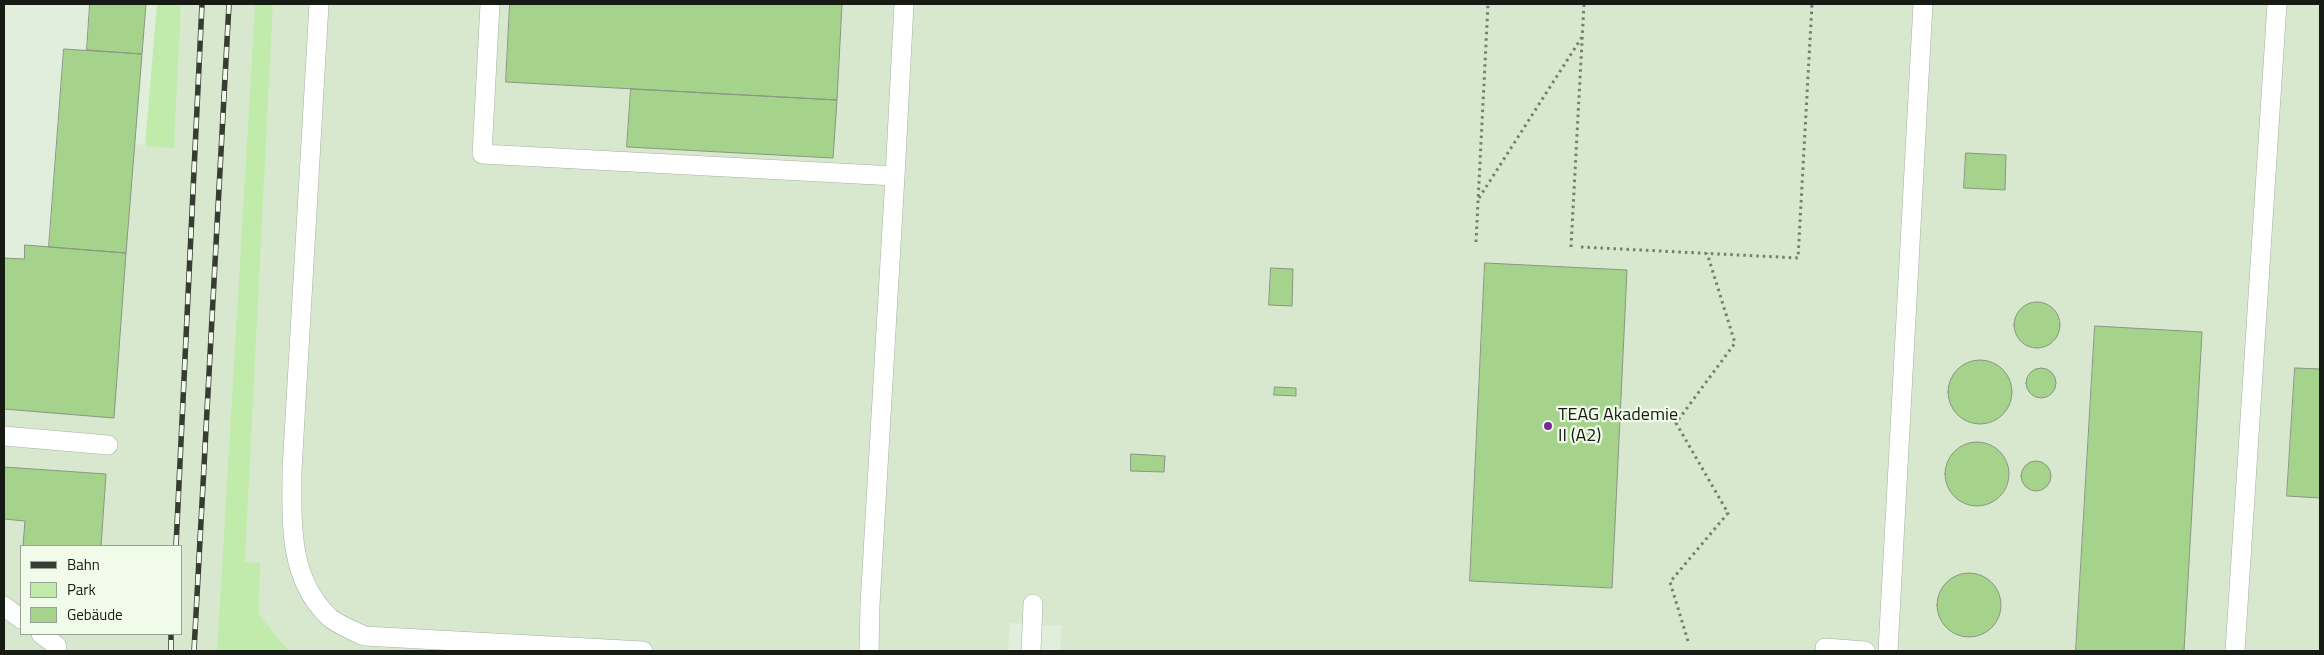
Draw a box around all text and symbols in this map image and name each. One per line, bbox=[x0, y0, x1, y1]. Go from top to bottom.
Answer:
place label: TEAG Akademie II (A2) bbox=[1558, 405, 1678, 448]
marker: TEAG Akademie II (A2) bbox=[1542, 420, 1554, 432]
legend bbox=[20, 545, 182, 635]
text: Bahn bbox=[67, 553, 100, 576]
text: Park bbox=[67, 578, 96, 601]
text: Gebäude bbox=[67, 603, 123, 626]

